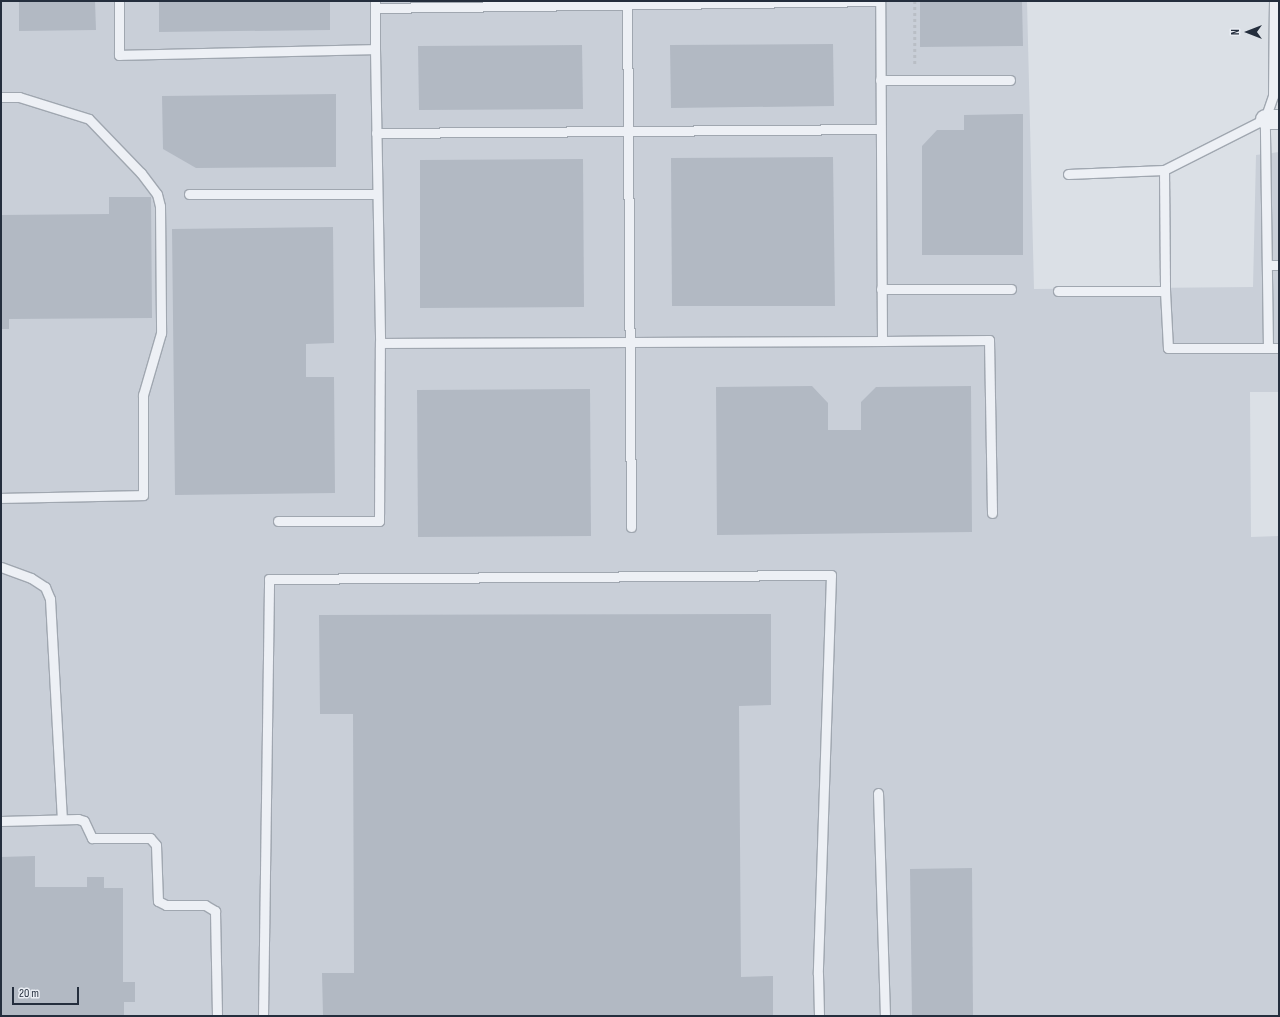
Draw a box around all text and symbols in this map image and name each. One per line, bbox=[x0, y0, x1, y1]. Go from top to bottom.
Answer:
north arrow bbox=[1228, 12, 1268, 52]
text: N bbox=[1229, 29, 1242, 35]
scale bar bbox=[14, 979, 81, 1005]
text: 20 m bbox=[19, 986, 39, 1001]

